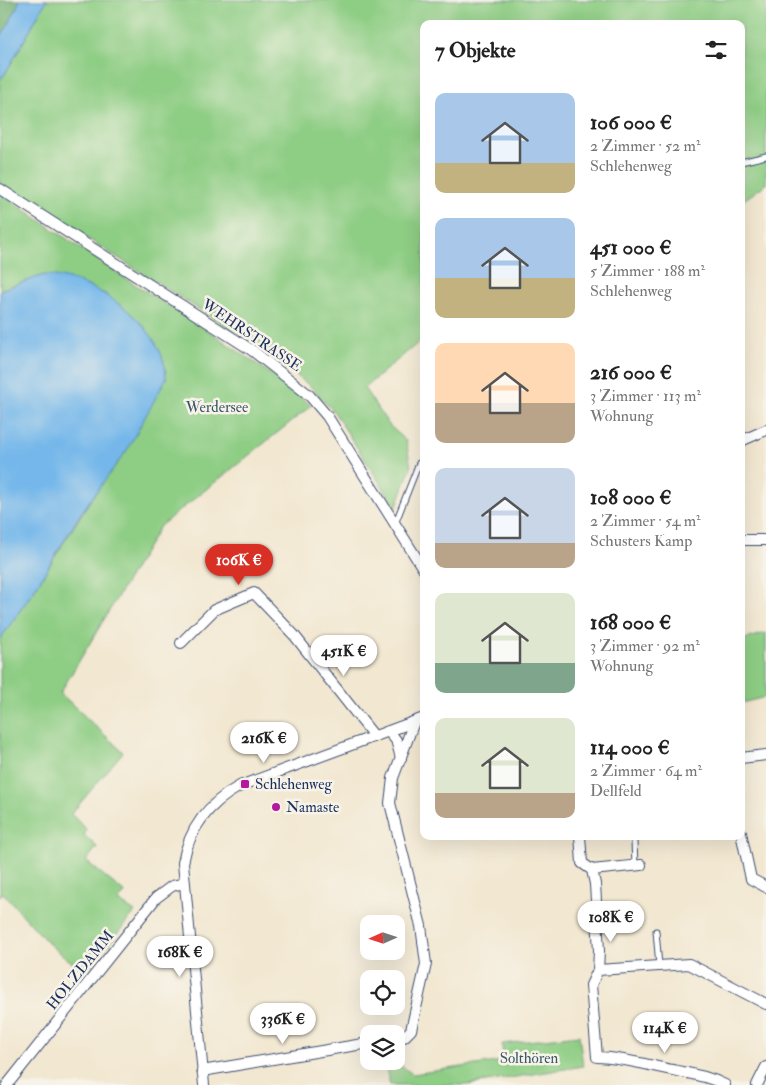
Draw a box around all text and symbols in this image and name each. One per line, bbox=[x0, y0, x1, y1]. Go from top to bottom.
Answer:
icon: filters bbox=[702, 36, 730, 64]
text: 7 Objekte bbox=[435, 37, 516, 64]
text: 106 000 € bbox=[590, 109, 672, 136]
icon: home bbox=[475, 113, 535, 173]
text: 2 Zimmer · 52 m² bbox=[590, 136, 700, 156]
text: Schlehenweg bbox=[590, 156, 672, 176]
text: 451 000 € bbox=[590, 234, 671, 261]
icon: home bbox=[475, 238, 535, 298]
text: 5 Zimmer · 188 m² bbox=[590, 261, 705, 281]
text: Schlehenweg bbox=[590, 281, 672, 301]
street label: WEHRSTRASSE bbox=[197, 294, 305, 376]
text: 216 000 € bbox=[590, 359, 672, 386]
icon: home bbox=[475, 363, 535, 423]
text: 3 Zimmer · 113 m² bbox=[590, 386, 701, 406]
park label: Werdersee bbox=[185, 398, 248, 417]
text: Wohnung bbox=[590, 406, 653, 426]
text: 108 000 € bbox=[590, 484, 671, 511]
icon: home bbox=[475, 488, 535, 548]
text: 2 Zimmer · 54 m² bbox=[590, 511, 701, 531]
text: Schusters Kamp bbox=[590, 531, 692, 551]
pin: 106K € bbox=[198, 544, 280, 586]
text: 106K € bbox=[216, 550, 262, 570]
text: 168 000 € bbox=[590, 609, 671, 636]
icon: home bbox=[475, 613, 535, 673]
pin: 451K € bbox=[303, 634, 385, 677]
text: 3 Zimmer · 92 m² bbox=[590, 636, 700, 656]
text: 451K € bbox=[321, 641, 367, 661]
text: Wohnung bbox=[590, 656, 653, 676]
pin: 216K € bbox=[223, 722, 305, 764]
text: 216K € bbox=[241, 728, 287, 748]
text: 114 000 € bbox=[590, 734, 670, 761]
icon: home bbox=[475, 738, 535, 798]
text: 2 Zimmer · 64 m² bbox=[590, 761, 702, 781]
place label: Schlehenweg bbox=[255, 775, 332, 794]
marker: Schlehenweg bbox=[239, 778, 251, 790]
text: Dellfeld bbox=[590, 781, 642, 801]
place label: Namaste bbox=[286, 798, 339, 817]
marker: Namaste bbox=[270, 801, 282, 813]
pin: 108K € bbox=[570, 900, 652, 943]
text: 108K € bbox=[588, 907, 634, 927]
north arrow bbox=[360, 915, 405, 960]
map controls bbox=[360, 915, 405, 1070]
street label: HOLZDAMM bbox=[43, 927, 118, 1014]
pin: 168K € bbox=[139, 936, 221, 978]
text: 168K € bbox=[157, 942, 203, 962]
button: locate bbox=[360, 970, 405, 1015]
pin: 336K € bbox=[242, 1002, 324, 1045]
text: 336K € bbox=[261, 1009, 305, 1029]
pin: 114K € bbox=[624, 1012, 706, 1054]
text: 114K € bbox=[643, 1018, 687, 1038]
button: layers bbox=[360, 1025, 405, 1070]
park label: Solthören bbox=[500, 1049, 559, 1068]

